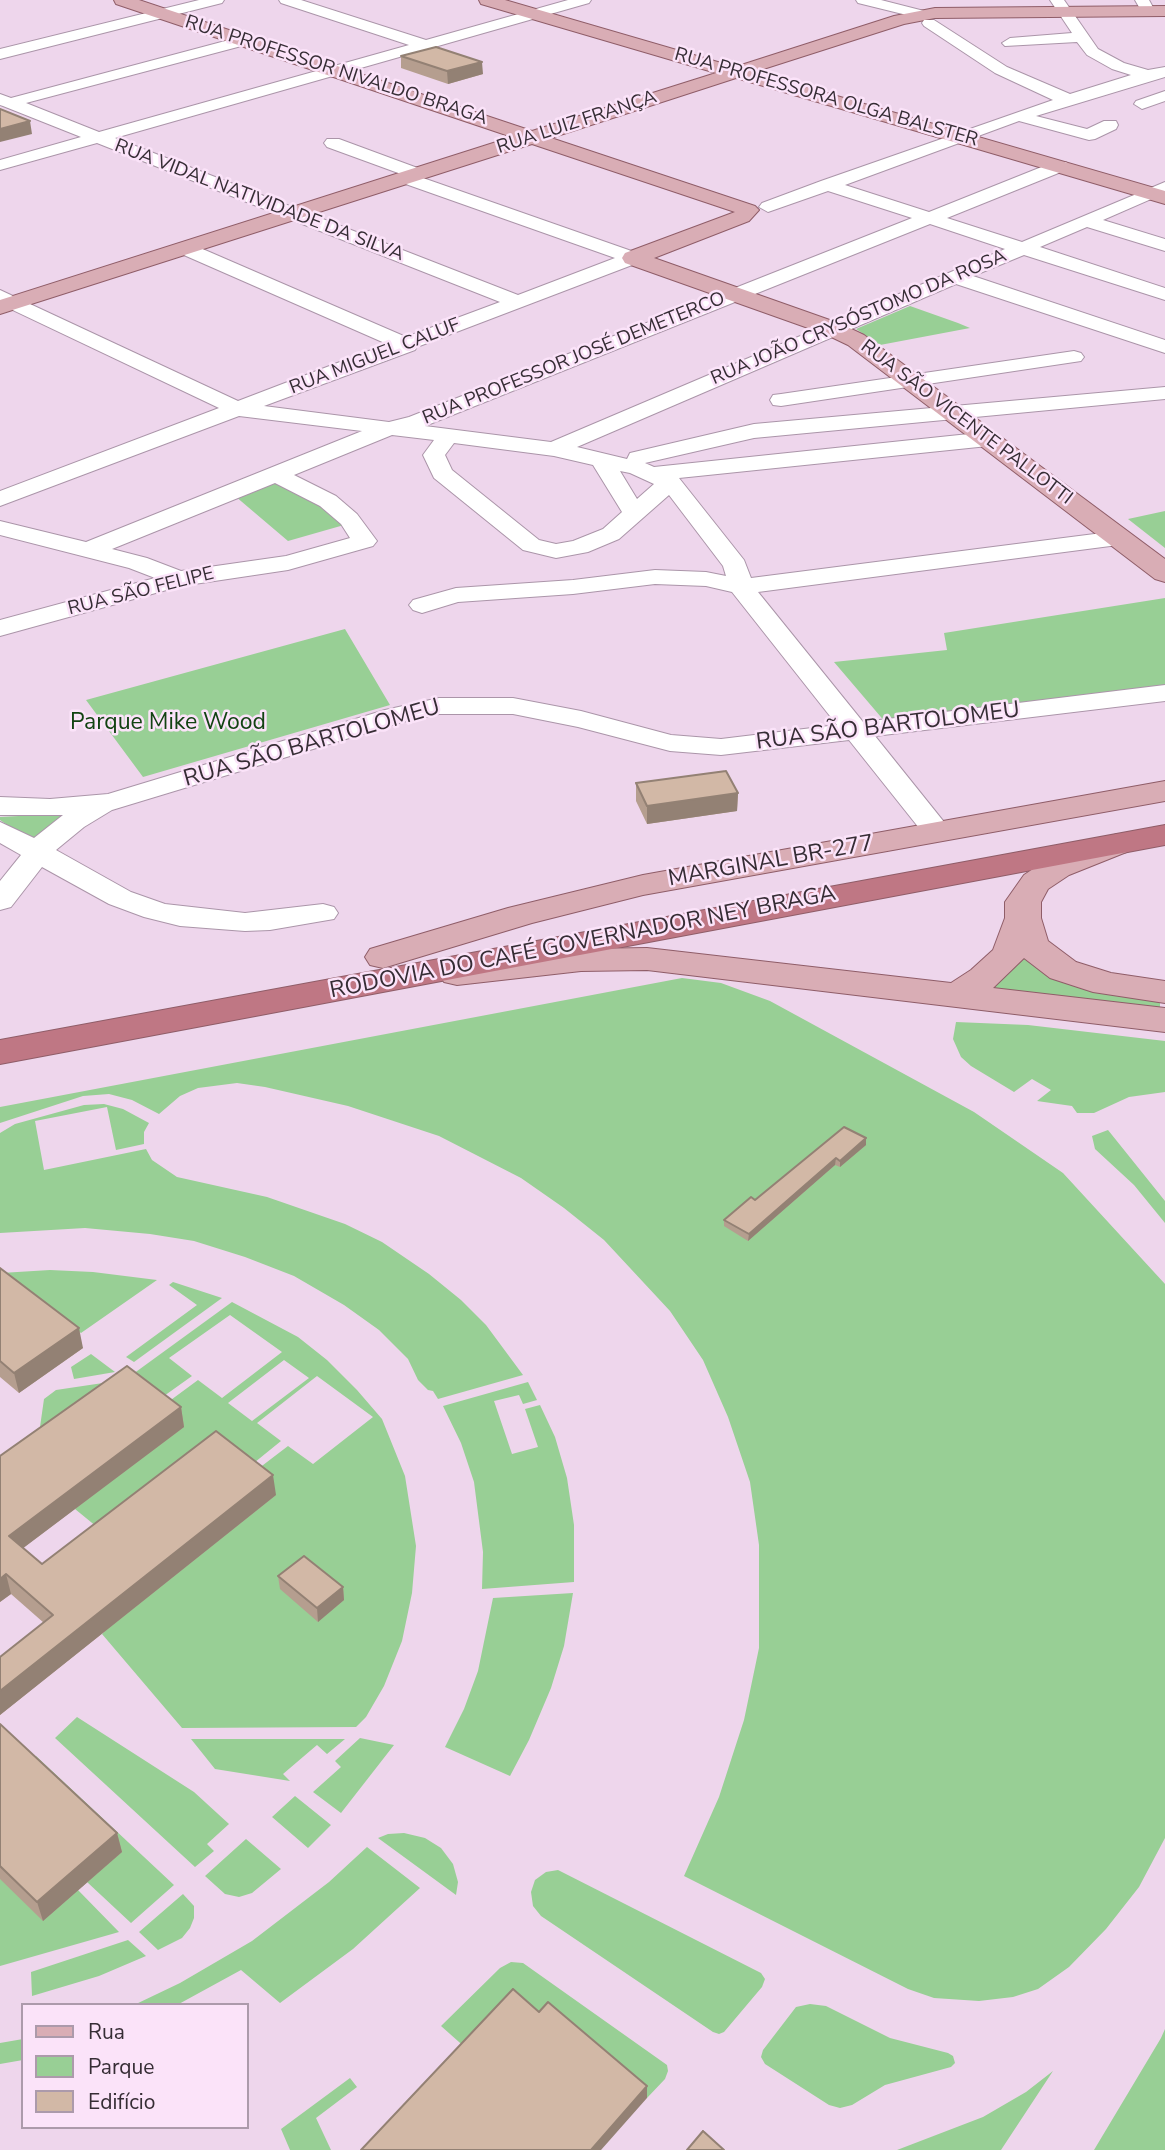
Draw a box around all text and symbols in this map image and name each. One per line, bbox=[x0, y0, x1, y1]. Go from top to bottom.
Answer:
street label: RUA PROFESSOR NIVALDO BRAGA bbox=[182, 11, 490, 131]
street label: RUA PROFESSORA OLGA BALSTER bbox=[672, 44, 980, 152]
street label: RUA LUIZ FRANÇA bbox=[494, 86, 660, 160]
street label: RUA VIDAL NATIVIDADE DA SILVA bbox=[111, 135, 407, 267]
street label: RUA JOÃO CRYSÓSTOMO DA ROSA bbox=[708, 245, 1010, 391]
street label: RUA PROFESSOR JOSÉ DEMETERCO bbox=[420, 288, 728, 430]
street label: RUA MIGUEL CALUF bbox=[287, 314, 463, 400]
street label: RUA SÃO VICENTE PALLOTTI bbox=[856, 336, 1076, 510]
street label: RUA SÃO FELIPE bbox=[66, 563, 216, 621]
street label: RUA SÃO BARTOLOMEU bbox=[181, 694, 443, 794]
street label: RUA SÃO BARTOLOMEU bbox=[755, 697, 1021, 757]
park label: Parque Mike Wood bbox=[70, 709, 266, 737]
street label: MARGINAL BR-277 bbox=[666, 830, 876, 894]
street label: RODOVIA DO CAFÉ GOVERNADOR NEY BRAGA bbox=[328, 880, 838, 1006]
legend bbox=[21, 2003, 248, 2129]
text: Rua bbox=[88, 2018, 125, 2046]
text: Parque bbox=[88, 2053, 155, 2081]
text: Edifício bbox=[88, 2088, 155, 2116]

